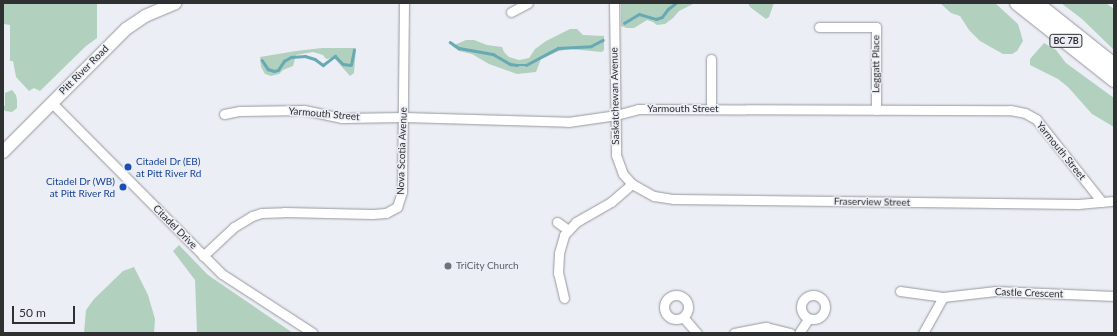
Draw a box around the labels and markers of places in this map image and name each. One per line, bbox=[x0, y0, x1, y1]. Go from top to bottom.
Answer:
place label: Citadel Dr (EB) at Pitt River Rd bbox=[136, 155, 202, 178]
marker: Citadel Dr (EB) at Pitt River Rd bbox=[123, 162, 133, 172]
place label: Citadel Dr (WB) at Pitt River Rd bbox=[46, 175, 115, 198]
marker: Citadel Dr (WB) at Pitt River Rd bbox=[118, 182, 128, 192]
place label: TriCity Church bbox=[456, 260, 519, 272]
marker: TriCity Church bbox=[443, 261, 453, 271]

